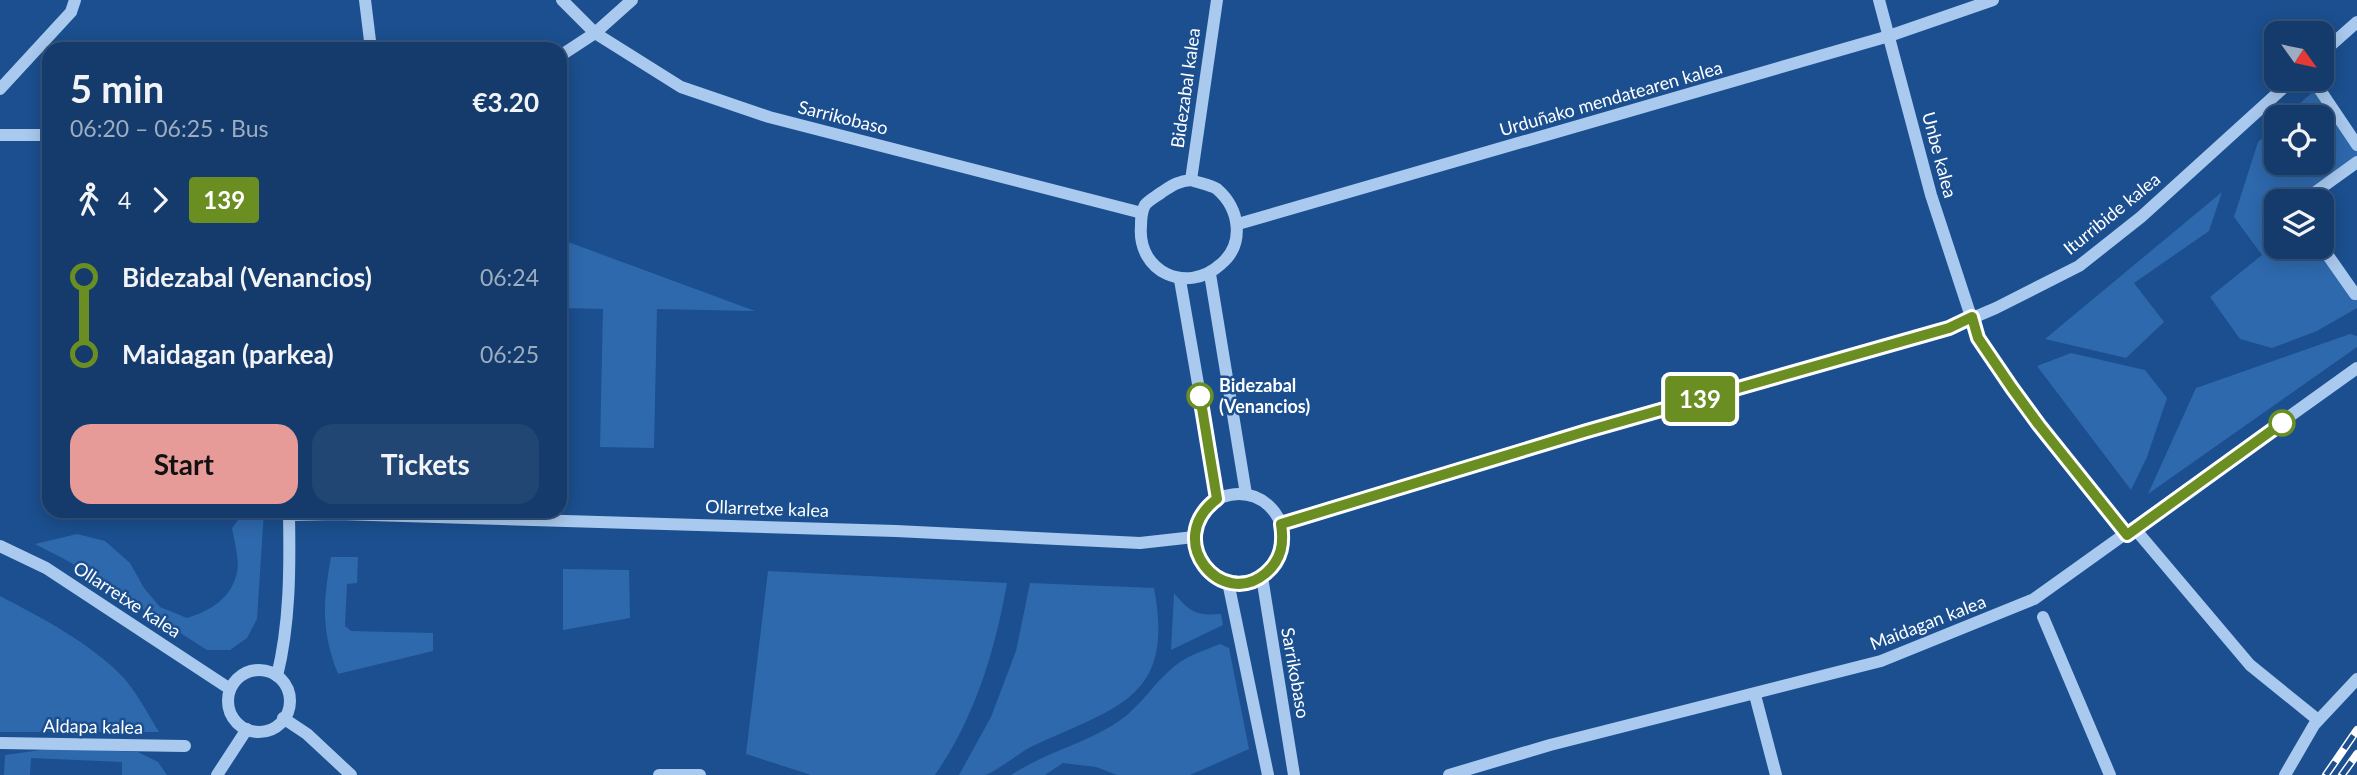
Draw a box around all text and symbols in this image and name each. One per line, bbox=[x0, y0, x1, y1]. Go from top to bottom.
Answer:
north arrow bbox=[2264, 21, 2334, 91]
map controls bbox=[2264, 21, 2334, 259]
street label: Bidezabal kalea bbox=[1166, 26, 1204, 149]
street label: Urduñako mendatearen kalea bbox=[1497, 56, 1725, 140]
text: 5 min bbox=[70, 65, 164, 111]
text: €3.20 bbox=[473, 86, 539, 118]
street label: Sarrikobaso bbox=[796, 95, 890, 139]
button: locate bbox=[2264, 105, 2334, 175]
street label: Unbe kalea bbox=[1918, 109, 1962, 200]
text: 06:20 – 06:25 · Bus bbox=[70, 114, 269, 142]
street label: Iturribide kalea bbox=[2059, 168, 2164, 259]
icon: walk bbox=[70, 181, 108, 219]
icon: forward bbox=[141, 181, 179, 219]
text: 139 bbox=[203, 185, 245, 214]
text: 4 bbox=[118, 186, 131, 214]
button: layers bbox=[2264, 189, 2334, 259]
text: Bidezabal (Venancios) bbox=[122, 261, 372, 293]
text: 06:24 bbox=[480, 263, 539, 291]
text: Maidagan (parkea) bbox=[122, 338, 334, 370]
text: 06:25 bbox=[480, 340, 539, 368]
place label: Bidezabal (Venancios) bbox=[1219, 374, 1310, 417]
line badge: 139 bbox=[1660, 376, 1740, 422]
marker: Bidezabal (Venancios) bbox=[1187, 383, 1213, 409]
text: 139 bbox=[1679, 384, 1721, 413]
unlabelled marker bbox=[2269, 410, 2295, 436]
button: Start bbox=[70, 424, 298, 504]
button: Tickets bbox=[312, 424, 539, 504]
street label: Ollarretxe kalea bbox=[705, 495, 829, 521]
street label: Ollarretxe kalea bbox=[70, 556, 185, 642]
street label: Maidagan kalea bbox=[1867, 590, 1989, 654]
street label: Sarrikobaso bbox=[1277, 626, 1315, 720]
street label: Aldapa kalea bbox=[43, 714, 143, 738]

